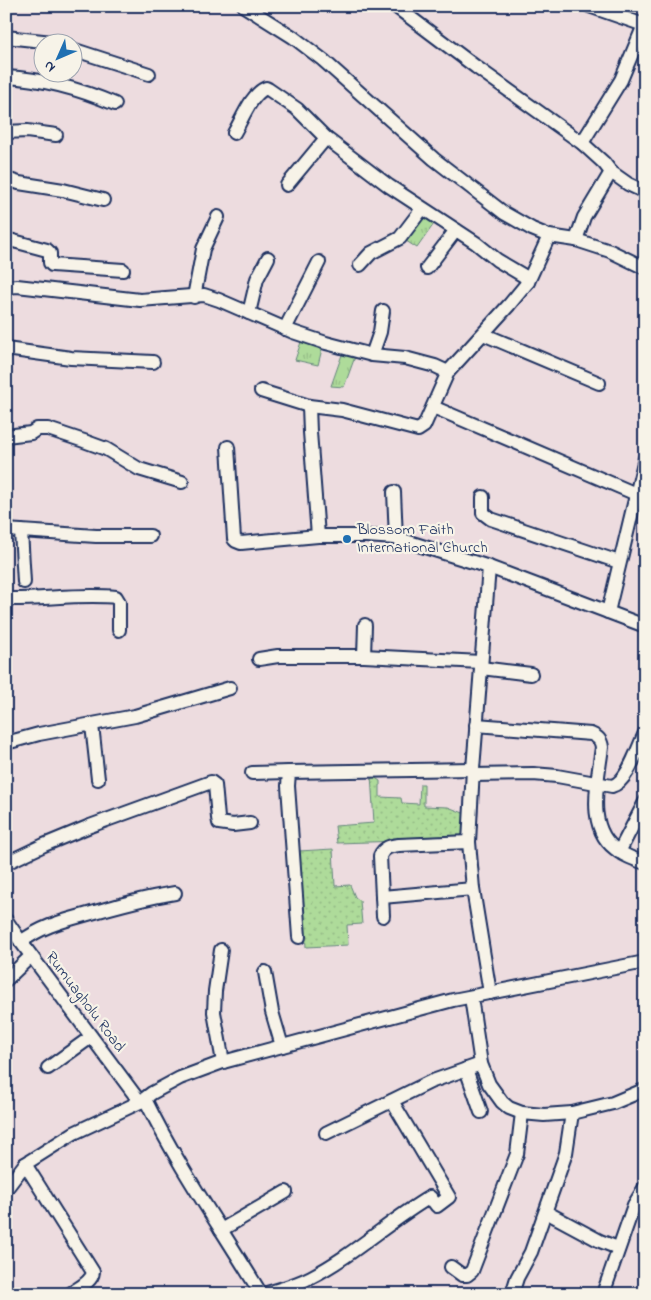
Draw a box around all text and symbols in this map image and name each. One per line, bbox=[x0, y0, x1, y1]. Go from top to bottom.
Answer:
north arrow bbox=[32, 32, 82, 82]
text: N bbox=[39, 55, 61, 77]
place label: Blossom Faith International Church bbox=[356, 518, 488, 560]
marker: Blossom Faith International Church bbox=[341, 533, 353, 545]
street label: Rumuagholu Road bbox=[39, 947, 131, 1057]

